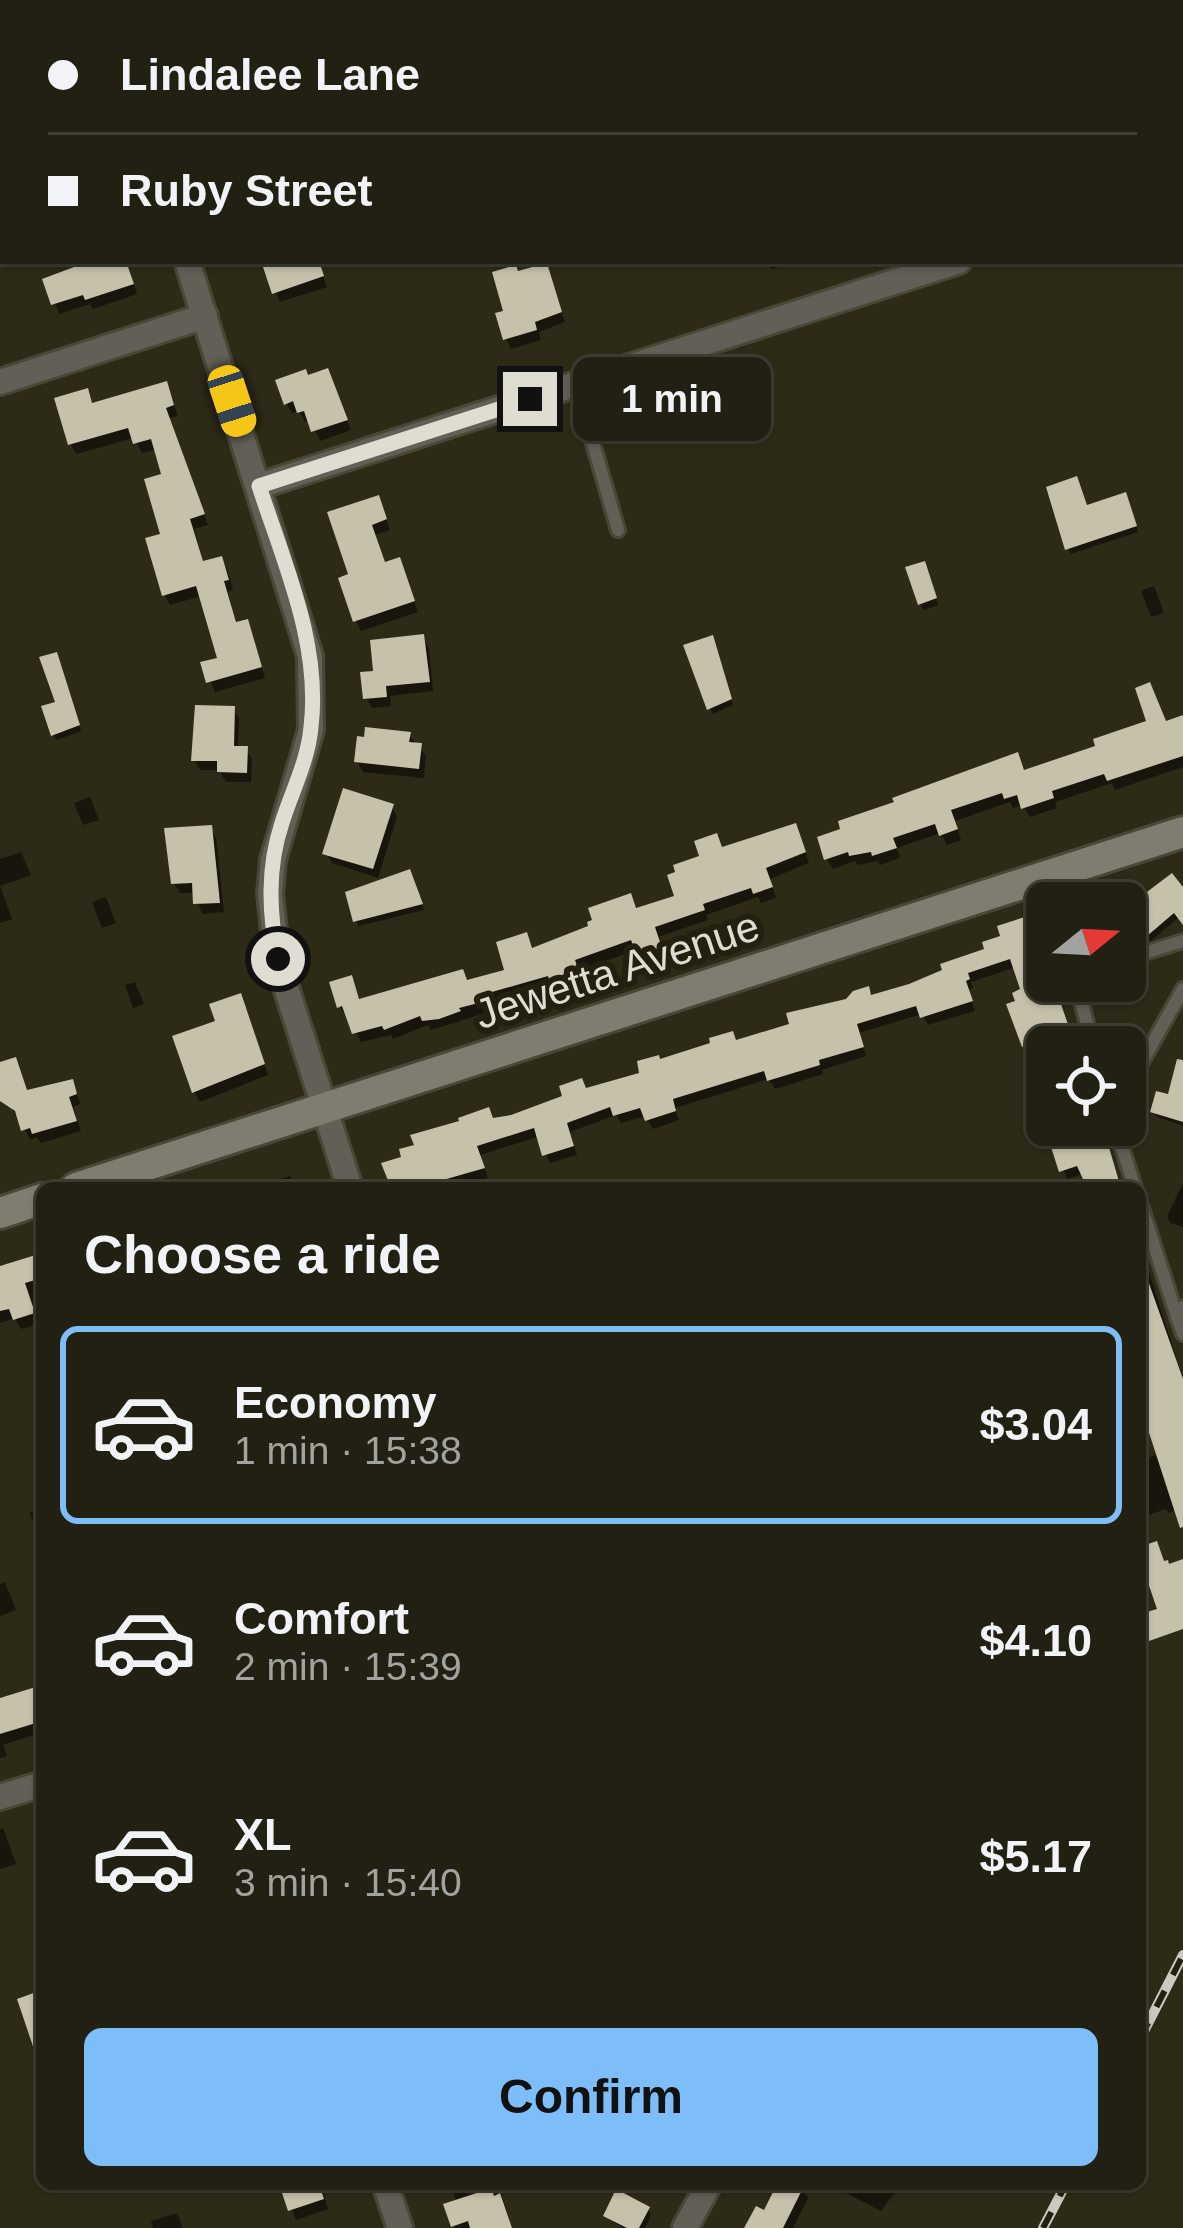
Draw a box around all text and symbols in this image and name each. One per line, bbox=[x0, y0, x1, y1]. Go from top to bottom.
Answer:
text: Lindalee Lane bbox=[120, 49, 420, 100]
text: Ruby Street bbox=[120, 165, 373, 216]
callout: 1 min bbox=[572, 357, 770, 441]
car bbox=[204, 361, 260, 441]
route end bbox=[503, 372, 557, 426]
text: 1 min bbox=[621, 377, 723, 420]
north arrow bbox=[1026, 882, 1146, 1002]
map controls bbox=[1026, 882, 1146, 1146]
street label: Jewetta Avenue bbox=[469, 902, 765, 1038]
route start bbox=[251, 932, 305, 986]
button: locate bbox=[1026, 1026, 1146, 1146]
text: Choose a ride bbox=[84, 1224, 441, 1284]
icon: car bbox=[90, 1371, 198, 1479]
text: Economy bbox=[234, 1377, 437, 1428]
text: $3.04 bbox=[979, 1399, 1092, 1450]
text: 1 min · 15:38 bbox=[234, 1429, 462, 1472]
icon: car bbox=[90, 1587, 198, 1695]
text: Comfort bbox=[234, 1593, 409, 1644]
text: $4.10 bbox=[979, 1615, 1092, 1666]
text: 2 min · 15:39 bbox=[234, 1645, 462, 1688]
icon: car bbox=[90, 1803, 198, 1911]
text: XL bbox=[234, 1809, 292, 1860]
text: $5.17 bbox=[979, 1831, 1092, 1882]
text: 3 min · 15:40 bbox=[234, 1861, 462, 1904]
button: Confirm bbox=[84, 2028, 1098, 2166]

